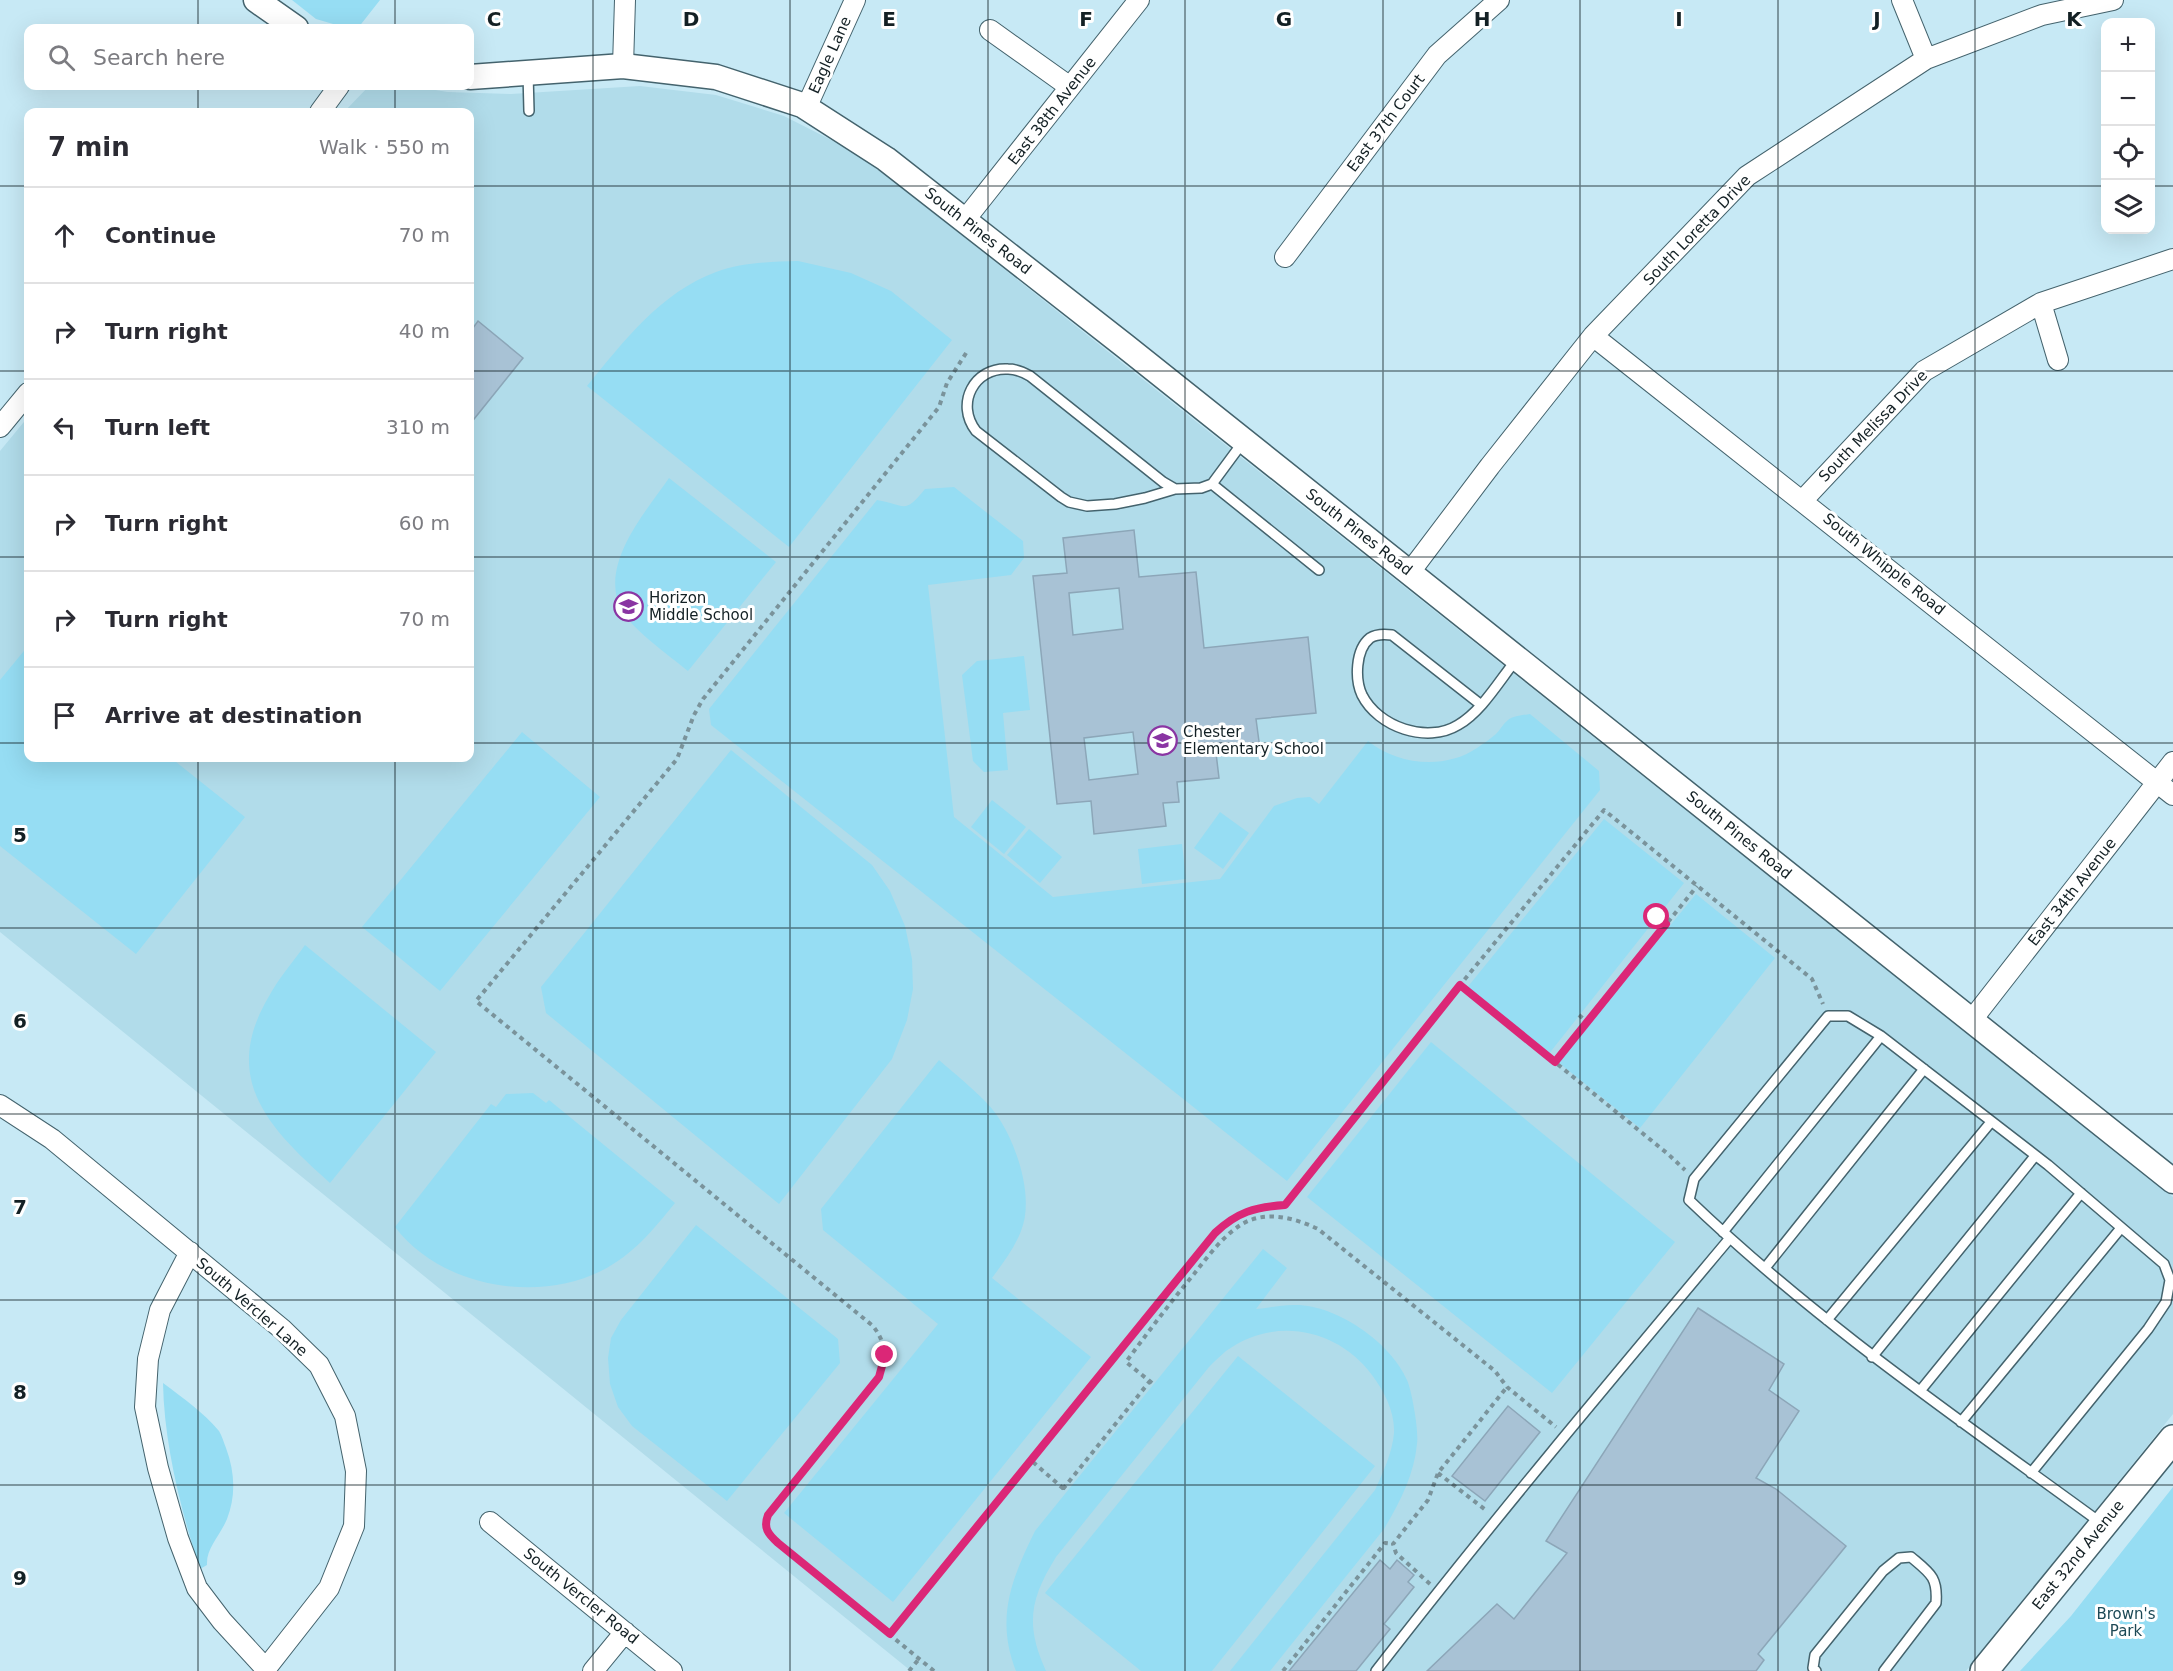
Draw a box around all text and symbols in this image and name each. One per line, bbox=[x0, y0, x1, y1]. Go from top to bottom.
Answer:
text: C bbox=[487, 7, 501, 31]
text: D bbox=[683, 7, 699, 31]
text: E bbox=[882, 7, 896, 31]
text: F bbox=[1079, 7, 1093, 31]
text: G bbox=[1276, 7, 1292, 31]
text: H bbox=[1474, 7, 1490, 31]
text: I bbox=[1675, 7, 1683, 31]
text: J bbox=[1871, 7, 1881, 31]
text: K bbox=[2066, 7, 2083, 31]
street label: Eagle Lane bbox=[805, 14, 855, 96]
map controls bbox=[2101, 18, 2155, 234]
button: + bbox=[2101, 18, 2155, 72]
search box bbox=[24, 24, 474, 90]
icon: search bbox=[45, 41, 78, 74]
text: Search here bbox=[93, 45, 225, 70]
street label: East 38th Avenue bbox=[1004, 53, 1100, 169]
street label: East 37th Court bbox=[1343, 71, 1429, 175]
button: − bbox=[2101, 72, 2155, 126]
button: locate bbox=[2101, 126, 2155, 180]
text: 7 min bbox=[48, 132, 130, 162]
text: Walk · 550 m bbox=[319, 135, 450, 159]
street label: South Loretta Drive bbox=[1640, 171, 1754, 289]
button: layers bbox=[2101, 180, 2155, 234]
street label: South Pines Road bbox=[921, 184, 1035, 278]
icon: ahead bbox=[48, 219, 81, 252]
text: Continue bbox=[105, 223, 216, 248]
text: 70 m bbox=[399, 223, 450, 247]
icon: right bbox=[48, 315, 81, 348]
text: Turn right bbox=[105, 319, 228, 344]
text: 40 m bbox=[399, 319, 450, 343]
street label: South Melissa Drive bbox=[1815, 366, 1931, 486]
icon: left bbox=[48, 411, 81, 444]
text: Turn left bbox=[105, 415, 210, 440]
text: 310 m bbox=[386, 415, 450, 439]
street label: South Pines Road bbox=[1302, 485, 1416, 579]
icon: right bbox=[48, 507, 81, 540]
street label: South Whipple Road bbox=[1819, 509, 1949, 619]
text: Turn right bbox=[105, 511, 228, 536]
text: 60 m bbox=[399, 511, 450, 535]
place label: Horizon Middle School bbox=[649, 589, 753, 624]
school or university icon: Horizon Middle School bbox=[612, 591, 644, 623]
icon: right bbox=[48, 603, 81, 636]
text: Turn right bbox=[105, 607, 228, 632]
text: 70 m bbox=[399, 607, 450, 631]
icon: arrive bbox=[48, 699, 81, 732]
text: Arrive at destination bbox=[105, 703, 362, 728]
place label: Chester Elementary School bbox=[1183, 723, 1324, 758]
school or university icon: Chester Elementary School bbox=[1146, 725, 1178, 757]
street label: South Pines Road bbox=[1683, 787, 1795, 883]
text: 5 bbox=[13, 823, 27, 847]
street label: East 34th Avenue bbox=[2024, 834, 2120, 950]
route start bbox=[1643, 903, 1669, 929]
text: 6 bbox=[13, 1009, 27, 1033]
text: 7 bbox=[13, 1195, 27, 1219]
street label: South Vercler Lane bbox=[193, 1254, 311, 1360]
route end bbox=[871, 1341, 897, 1367]
text: 8 bbox=[13, 1380, 27, 1404]
street label: East 32nd Avenue bbox=[2028, 1497, 2128, 1613]
street label: South Vercler Road bbox=[520, 1544, 642, 1648]
text: 9 bbox=[13, 1566, 27, 1590]
park label: Brown's Park bbox=[2096, 1605, 2156, 1640]

